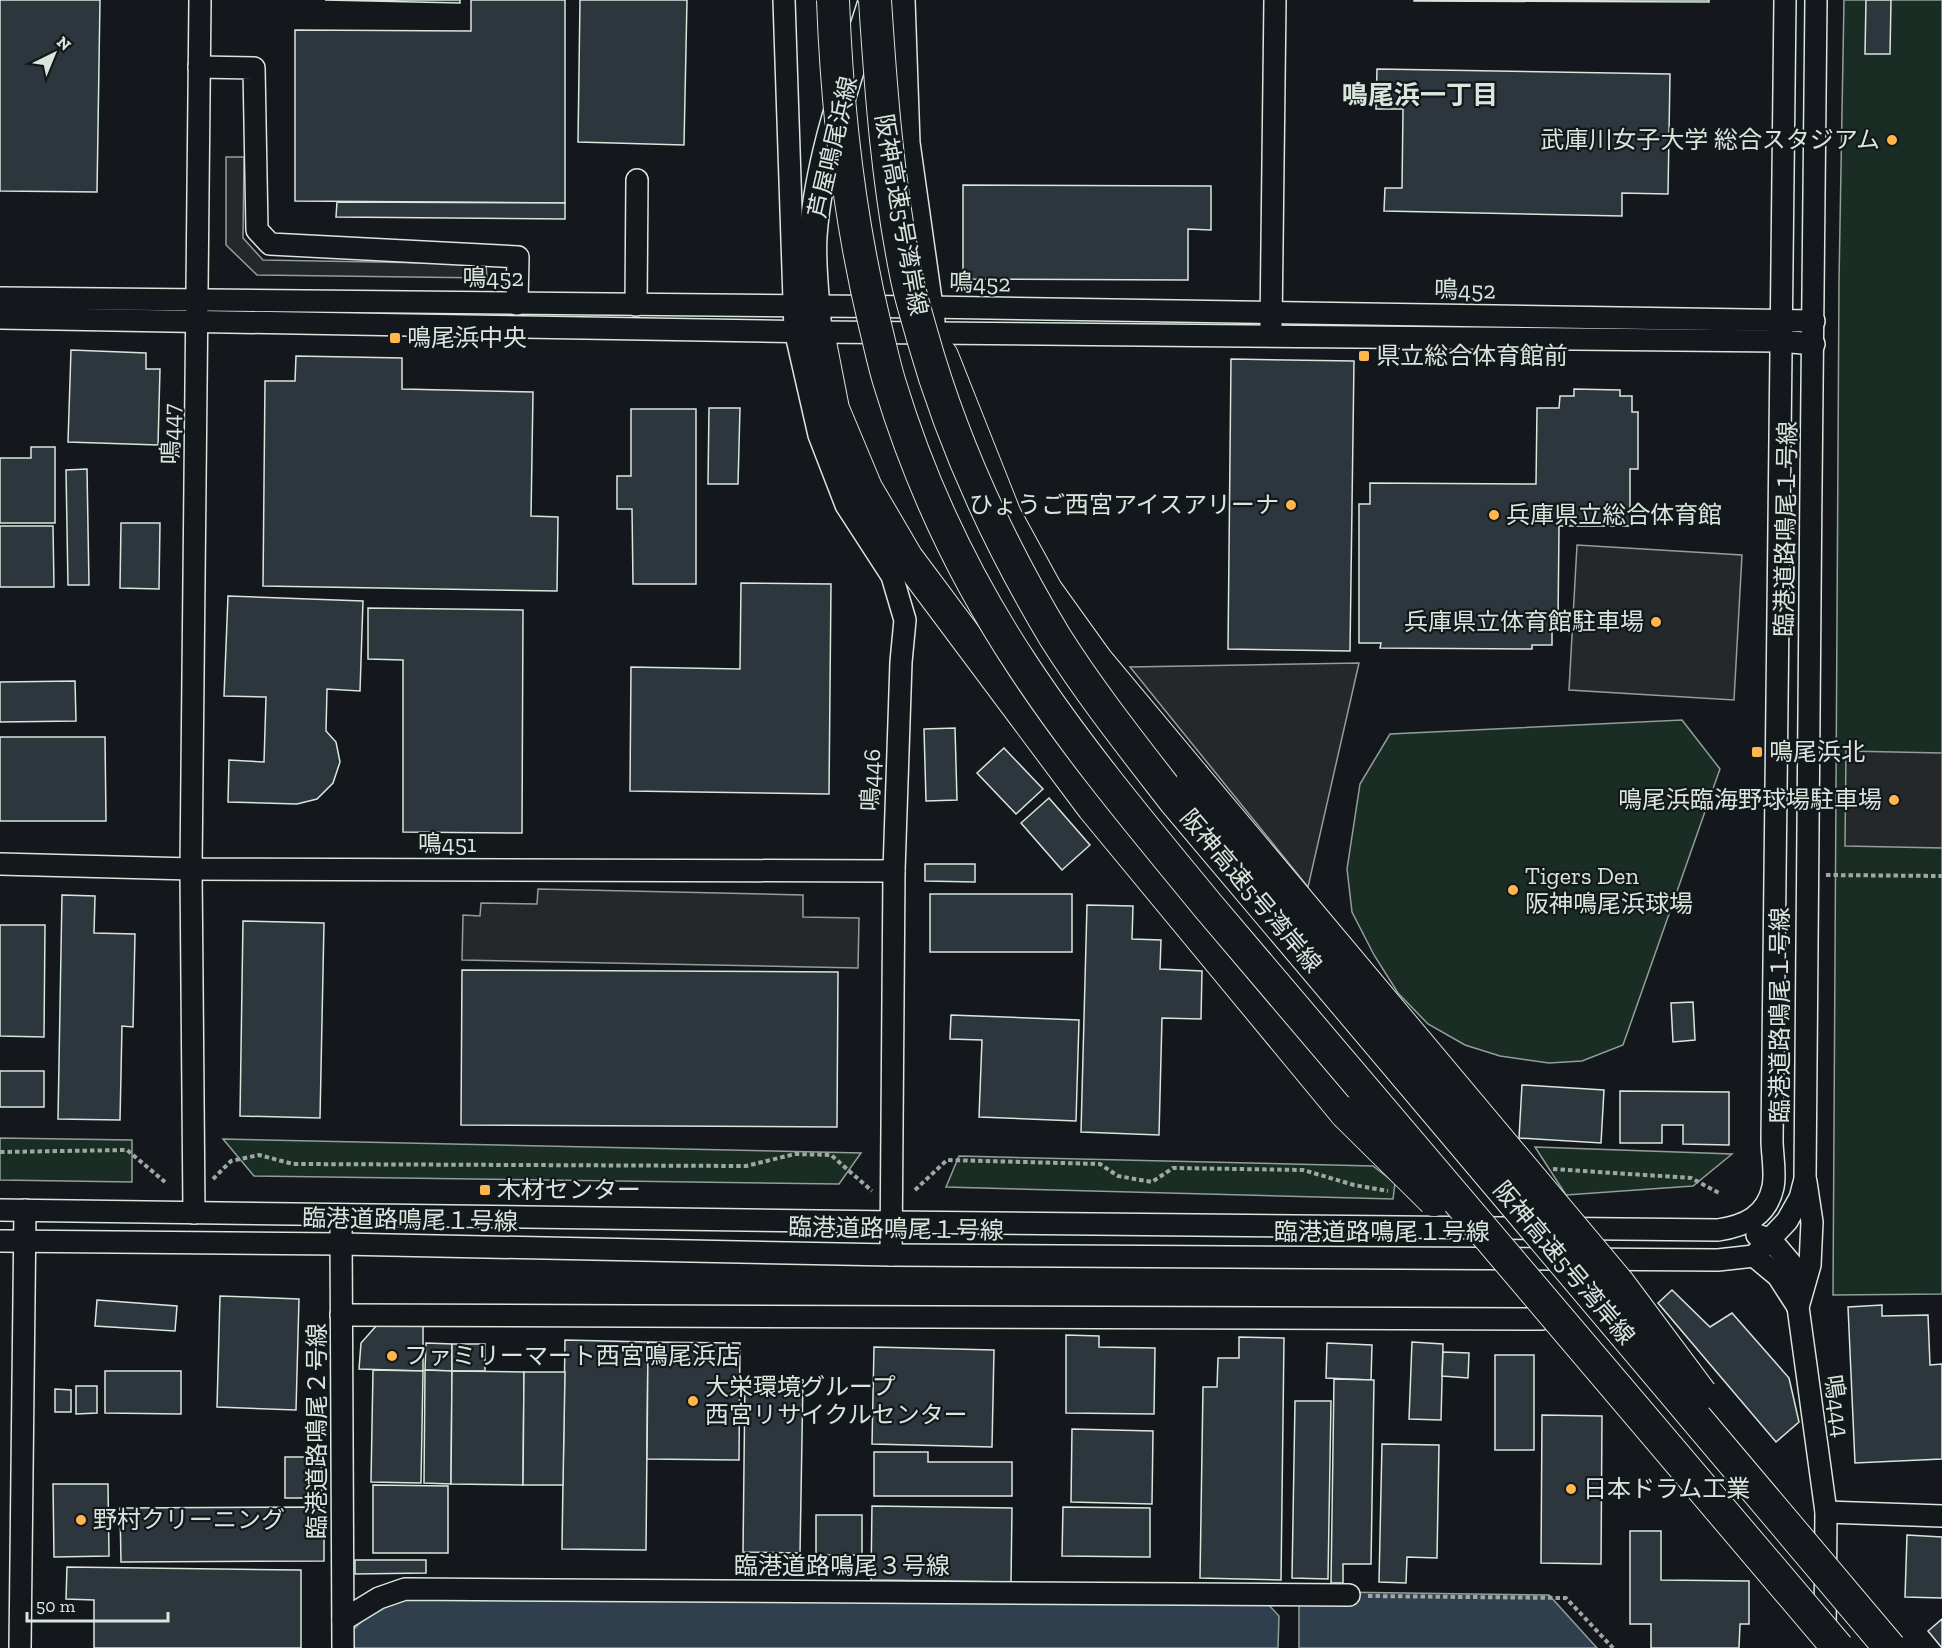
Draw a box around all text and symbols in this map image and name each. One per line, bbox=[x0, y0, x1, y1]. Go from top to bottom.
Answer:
north arrow bbox=[24, 24, 84, 84]
text: N bbox=[53, 32, 75, 54]
street label: 芦屋鳴尾浜線 bbox=[802, 73, 863, 220]
district label: 鳴尾浜一丁目 bbox=[1342, 79, 1498, 111]
street label: 阪神高速5号湾岸線 bbox=[869, 112, 934, 318]
place label: 武庫川女子大学 総合スタジアム bbox=[1540, 125, 1880, 154]
marker: 武庫川女子大学 総合スタジアム bbox=[1885, 133, 1899, 147]
street label: 鳴452 bbox=[462, 263, 524, 292]
street label: 鳴452 bbox=[949, 267, 1011, 298]
street label: 鳴452 bbox=[1434, 274, 1496, 305]
place label: 鳴尾浜中央 bbox=[407, 323, 527, 352]
marker: 鳴尾浜中央 bbox=[388, 331, 402, 345]
place label: 県立総合体育館前 bbox=[1376, 341, 1568, 370]
marker: 県立総合体育館前 bbox=[1357, 349, 1371, 363]
street label: 鳴447 bbox=[155, 403, 186, 465]
street label: 臨港道路鳴尾１号線 bbox=[1769, 421, 1802, 637]
place label: ひょうご西宮アイスアリーナ bbox=[969, 490, 1279, 519]
marker: ひょうご西宮アイスアリーナ bbox=[1284, 498, 1298, 512]
place label: 兵庫県立総合体育館 bbox=[1506, 500, 1722, 529]
marker: 兵庫県立総合体育館 bbox=[1487, 508, 1501, 522]
place label: 兵庫県立体育館駐車場 bbox=[1404, 607, 1644, 636]
marker: 兵庫県立体育館駐車場 bbox=[1649, 615, 1663, 629]
place label: 鳴尾浜北 bbox=[1769, 737, 1865, 766]
marker: 鳴尾浜北 bbox=[1750, 745, 1764, 759]
street label: 鳴446 bbox=[855, 748, 886, 812]
place label: 鳴尾浜臨海野球場駐車場 bbox=[1618, 785, 1882, 814]
marker: 鳴尾浜臨海野球場駐車場 bbox=[1887, 793, 1901, 807]
street label: 阪神高速5号湾岸線 bbox=[1175, 803, 1328, 978]
street label: 鳴451 bbox=[418, 829, 476, 858]
place label: Tigers Den 阪神鳴尾浜球場 bbox=[1525, 861, 1693, 918]
marker: Tigers Den 阪神鳴尾浜球場 bbox=[1506, 883, 1520, 897]
street label: 臨港道路鳴尾１号線 bbox=[1765, 907, 1794, 1123]
place label: 木材センター bbox=[497, 1175, 641, 1204]
street label: 阪神高速5号湾岸線 bbox=[1488, 1175, 1641, 1350]
marker: 木材センター bbox=[478, 1183, 492, 1197]
street label: 臨港道路鳴尾１号線 bbox=[302, 1203, 518, 1236]
street label: 臨港道路鳴尾１号線 bbox=[788, 1212, 1004, 1245]
street label: 臨港道路鳴尾１号線 bbox=[1274, 1217, 1490, 1246]
street label: 臨港道路鳴尾２号線 bbox=[302, 1323, 331, 1539]
place label: ファミリーマート西宮鳴尾浜店 bbox=[404, 1341, 740, 1370]
marker: ファミリーマート西宮鳴尾浜店 bbox=[385, 1349, 399, 1363]
place label: 大栄環境グループ 西宮リサイクルセンター bbox=[705, 1372, 968, 1429]
street label: 鳴444 bbox=[1819, 1373, 1856, 1439]
marker: 大栄環境グループ 西宮リサイクルセンター bbox=[686, 1394, 700, 1408]
place label: 日本ドラム工業 bbox=[1583, 1474, 1750, 1503]
marker: 日本ドラム工業 bbox=[1564, 1482, 1578, 1496]
place label: 野村クリーニング bbox=[93, 1505, 285, 1534]
marker: 野村クリーニング bbox=[74, 1513, 88, 1527]
street label: 臨港道路鳴尾３号線 bbox=[734, 1551, 950, 1580]
scale bar bbox=[27, 1585, 168, 1623]
text: 50 m bbox=[36, 1595, 76, 1617]

